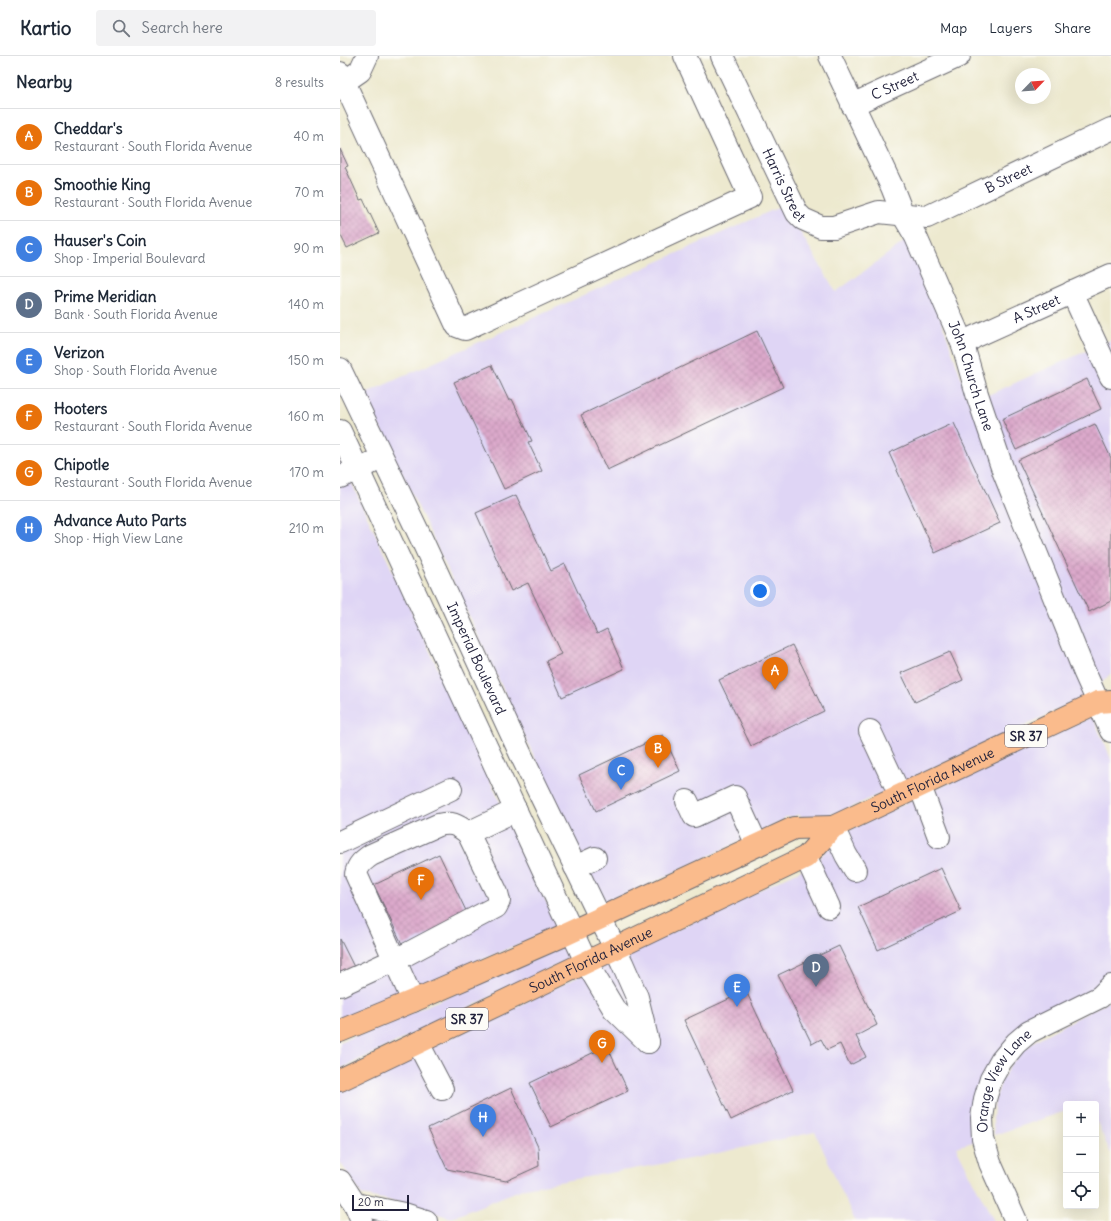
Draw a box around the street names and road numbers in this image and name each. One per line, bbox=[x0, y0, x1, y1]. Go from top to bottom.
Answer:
street label: C Street bbox=[868, 67, 921, 104]
street label: Harris Street bbox=[758, 145, 810, 226]
street label: B Street bbox=[982, 159, 1035, 197]
street label: A Street bbox=[1010, 290, 1063, 327]
street label: John Church Lane bbox=[944, 318, 998, 433]
street label: Imperial Boulevard bbox=[443, 599, 510, 717]
road number: SR 37 bbox=[1005, 725, 1047, 747]
street label: South Florida Avenue bbox=[868, 743, 997, 817]
street label: South Florida Avenue bbox=[526, 923, 655, 997]
road number: SR 37 bbox=[446, 1008, 488, 1030]
street label: Orange View Lane bbox=[973, 1025, 1035, 1133]

